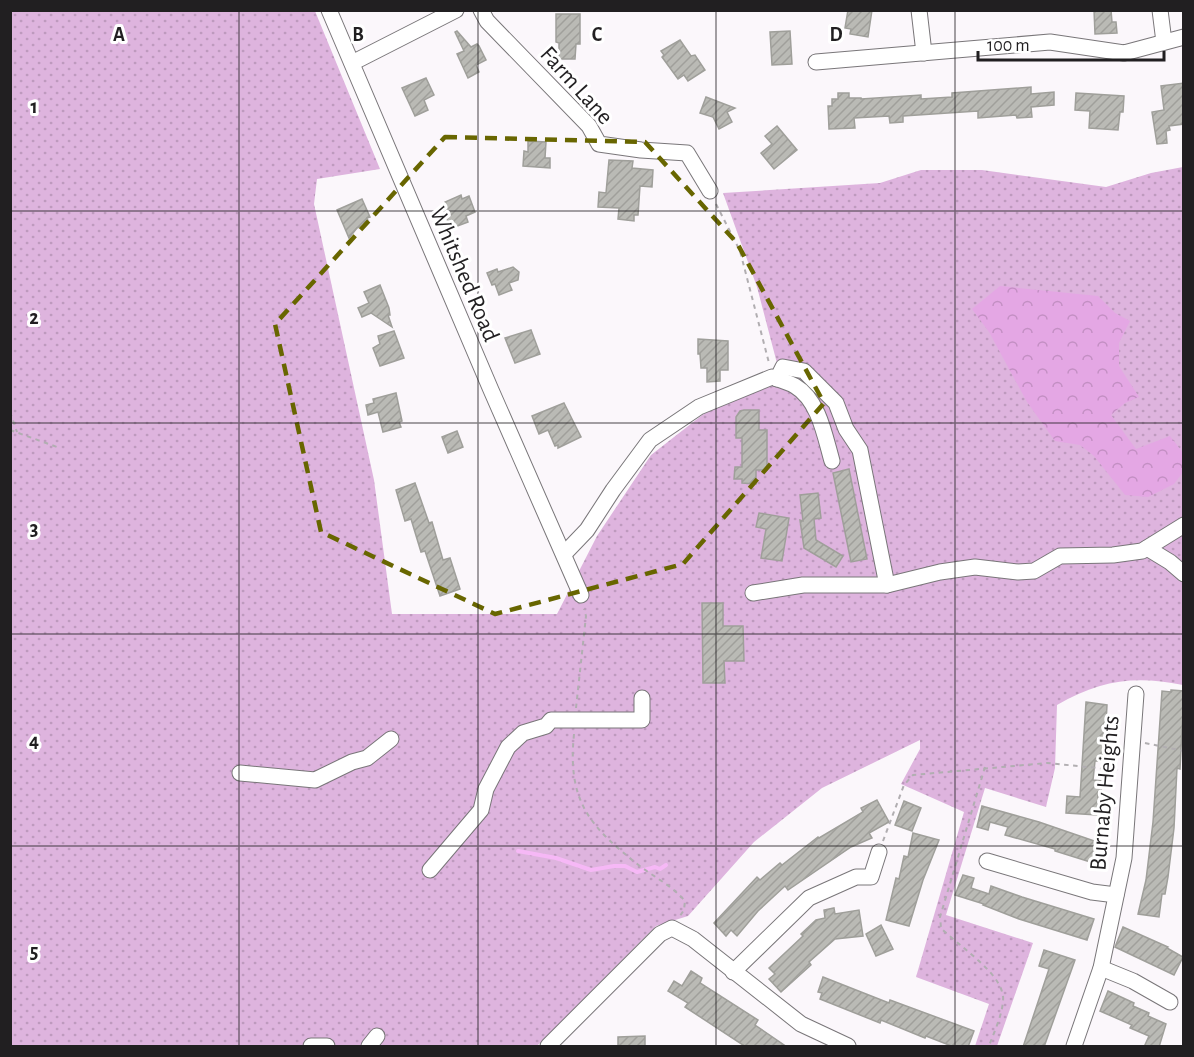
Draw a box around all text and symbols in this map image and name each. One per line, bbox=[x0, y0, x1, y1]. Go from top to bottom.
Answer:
scale bar bbox=[978, 24, 1164, 62]
text: A bbox=[113, 25, 125, 45]
text: B bbox=[352, 25, 364, 45]
text: C bbox=[592, 25, 603, 45]
text: D bbox=[829, 25, 843, 45]
text: 100 m bbox=[987, 37, 1030, 55]
street label: Farm Lane bbox=[535, 42, 617, 129]
text: 1 bbox=[30, 97, 38, 117]
street label: Whitshed Road bbox=[425, 204, 503, 345]
text: 2 bbox=[29, 308, 39, 328]
text: 3 bbox=[30, 519, 38, 539]
street label: Burnaby Heights bbox=[1086, 714, 1124, 872]
text: 4 bbox=[29, 731, 39, 751]
text: 5 bbox=[30, 942, 38, 962]

